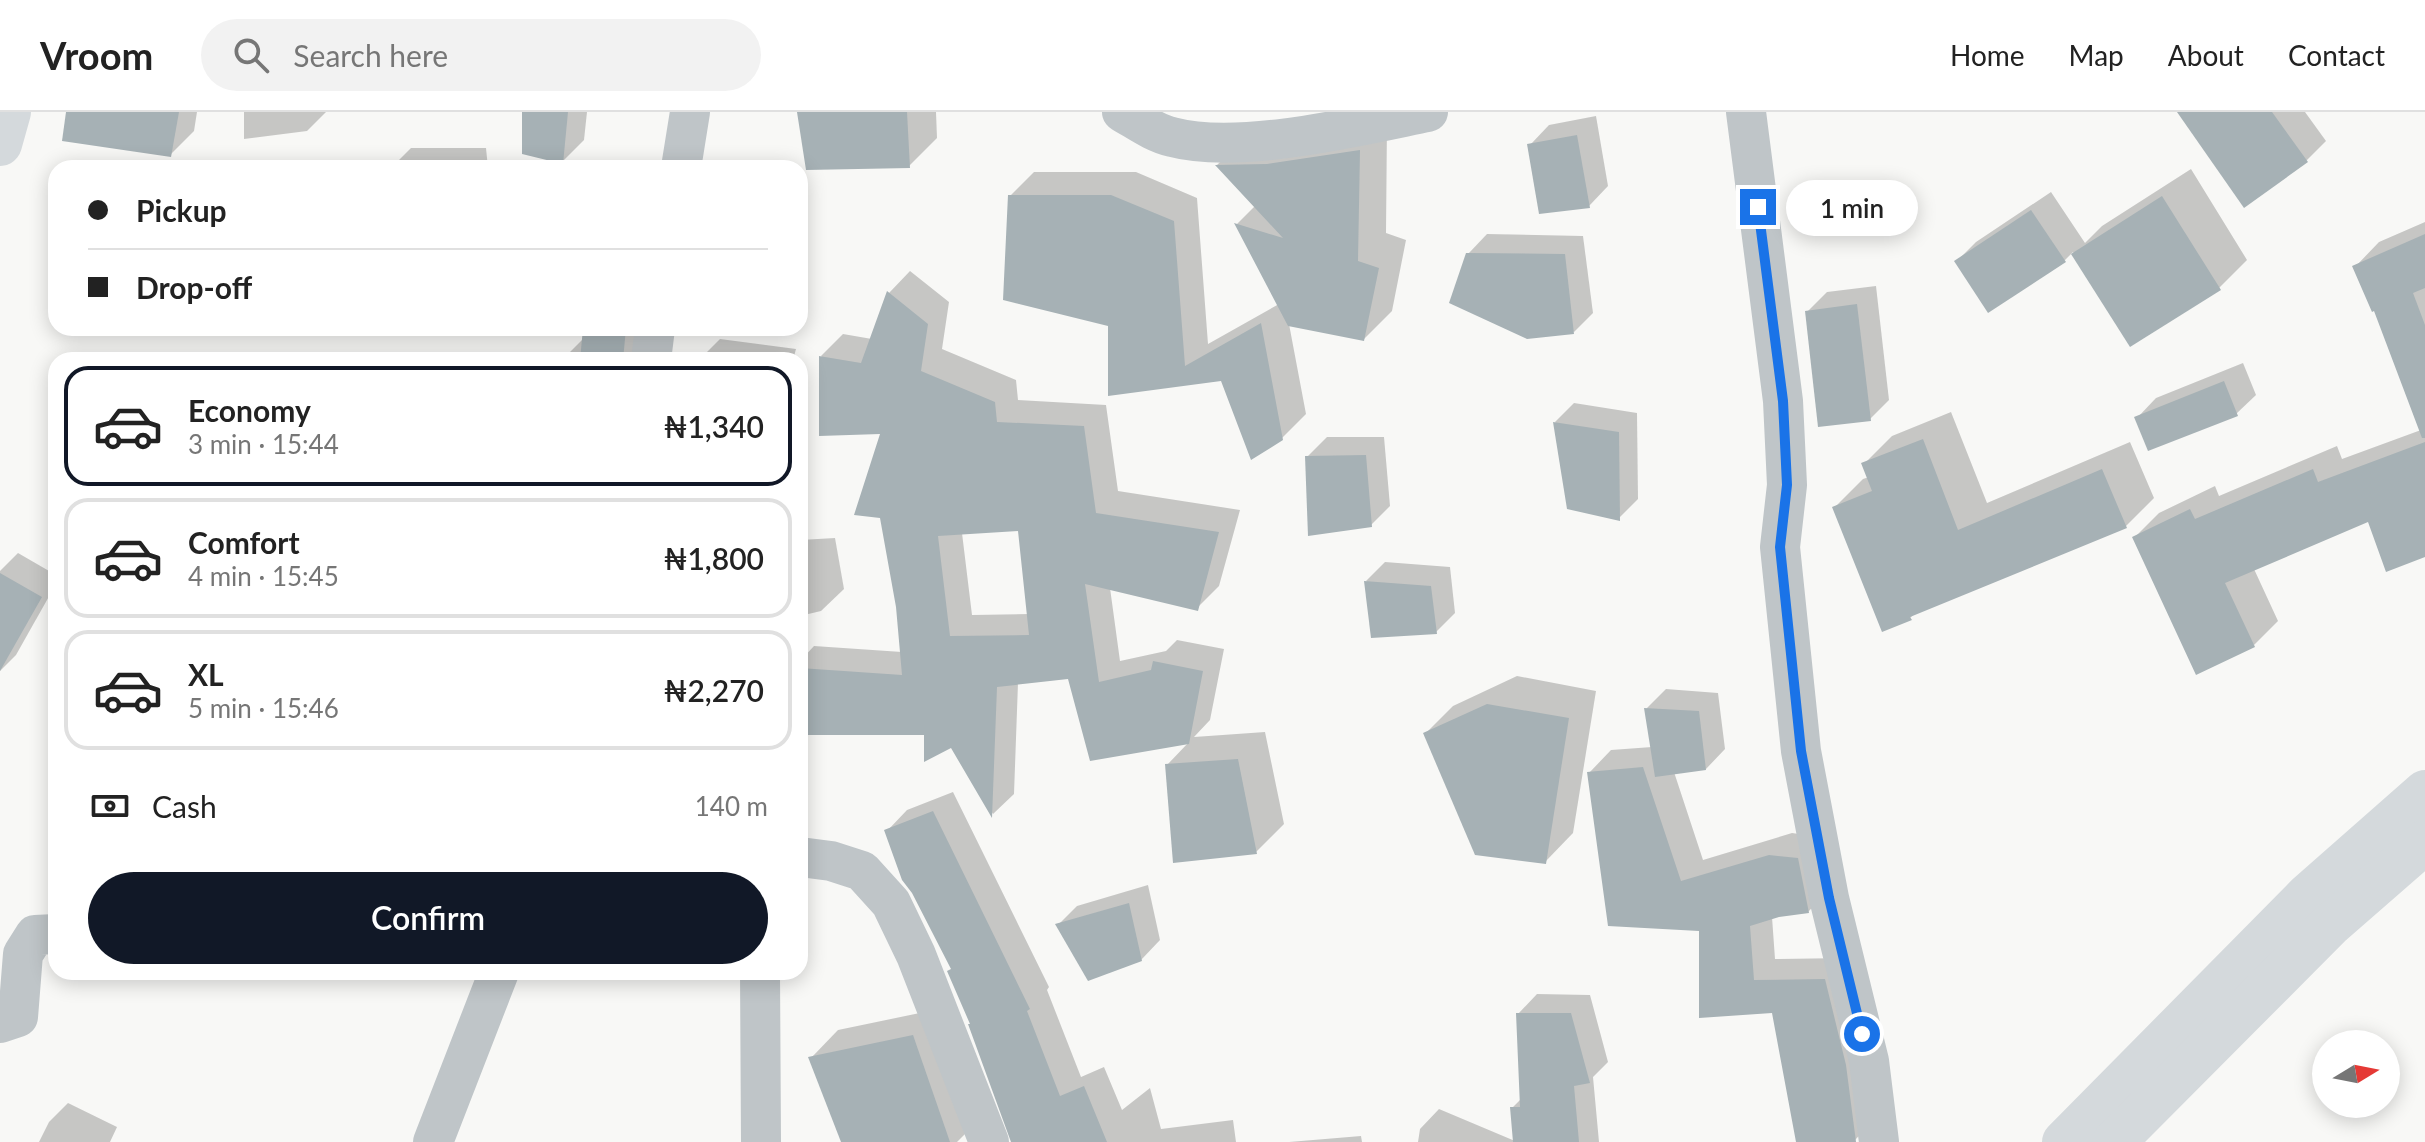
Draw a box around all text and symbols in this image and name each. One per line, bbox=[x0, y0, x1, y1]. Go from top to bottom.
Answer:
search box bbox=[201, 19, 761, 91]
text: Vroom bbox=[40, 32, 153, 78]
icon: search bbox=[229, 33, 273, 77]
text: Search here bbox=[293, 37, 448, 73]
text: Home bbox=[1950, 38, 2025, 72]
text: Map bbox=[2069, 38, 2124, 72]
text: About bbox=[2168, 38, 2244, 72]
text: Contact bbox=[2288, 38, 2385, 72]
callout: 1 min bbox=[1786, 179, 1918, 235]
route end bbox=[1740, 189, 1776, 225]
text: Pickup bbox=[136, 192, 227, 228]
text: 1 min bbox=[1820, 192, 1884, 224]
text: Drop-off bbox=[136, 269, 252, 305]
icon: car bbox=[92, 390, 164, 462]
text: Economy bbox=[188, 392, 311, 428]
text: ₦1,340 bbox=[664, 408, 764, 444]
text: 3 min · 15:44 bbox=[188, 428, 339, 460]
icon: car bbox=[92, 522, 164, 594]
text: Comfort bbox=[188, 524, 300, 560]
text: ₦1,800 bbox=[664, 540, 764, 576]
text: 4 min · 15:45 bbox=[188, 560, 339, 592]
icon: car bbox=[92, 654, 164, 726]
text: XL bbox=[188, 656, 224, 692]
text: ₦2,270 bbox=[664, 672, 764, 708]
text: 5 min · 15:46 bbox=[188, 692, 339, 724]
icon: cash bbox=[88, 784, 132, 828]
text: Cash bbox=[152, 788, 217, 824]
text: 140 m bbox=[695, 790, 768, 822]
button: Confirm bbox=[88, 872, 768, 964]
route start bbox=[1844, 1016, 1880, 1052]
north arrow bbox=[2312, 1030, 2400, 1118]
map controls bbox=[2312, 1030, 2400, 1118]

